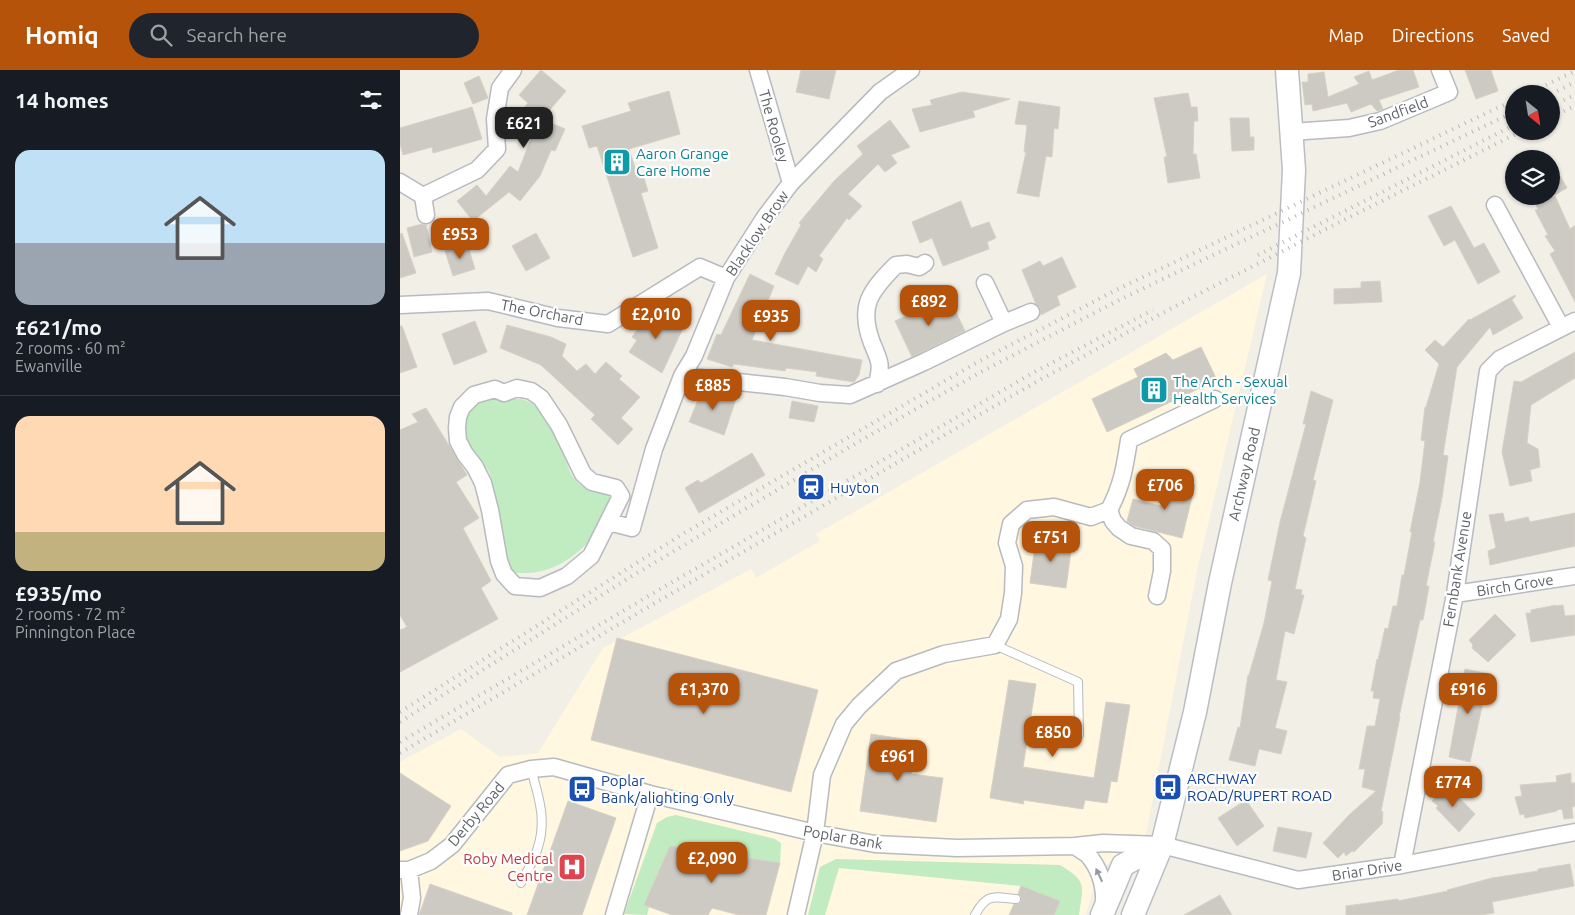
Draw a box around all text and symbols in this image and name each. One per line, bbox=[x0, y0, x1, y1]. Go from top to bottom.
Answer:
search box bbox=[129, 13, 479, 58]
icon: search bbox=[147, 21, 175, 49]
text: Homiq bbox=[25, 22, 99, 49]
text: Search here bbox=[187, 24, 287, 46]
text: Map bbox=[1328, 25, 1364, 45]
text: Directions bbox=[1392, 25, 1474, 45]
text: Saved bbox=[1502, 25, 1550, 45]
north arrow bbox=[1505, 85, 1560, 140]
map controls bbox=[1505, 85, 1560, 205]
icon: filters bbox=[357, 86, 385, 114]
text: 14 homes bbox=[15, 88, 109, 112]
street label: The Rooley bbox=[756, 88, 792, 164]
street label: Sandfield bbox=[1365, 93, 1431, 131]
pin: £621 bbox=[494, 106, 554, 149]
text: £621 bbox=[506, 114, 542, 132]
place label: Aaron Grange Care Home bbox=[636, 145, 729, 179]
building icon: Aaron Grange Care Home bbox=[602, 147, 632, 177]
button: layers bbox=[1505, 150, 1560, 205]
icon: home bbox=[155, 183, 245, 273]
street label: Blacklow Brow bbox=[722, 187, 792, 279]
pin: £953 bbox=[430, 218, 490, 260]
text: £953 bbox=[442, 225, 478, 243]
pin: £892 bbox=[899, 284, 959, 327]
text: £892 bbox=[911, 292, 947, 310]
street label: The Orchard bbox=[499, 296, 585, 328]
pin: £2,010 bbox=[615, 298, 697, 340]
pin: £935 bbox=[741, 300, 801, 342]
text: £2,010 bbox=[631, 305, 681, 323]
text: £935 bbox=[753, 307, 789, 325]
text: £621/mo bbox=[15, 315, 102, 339]
text: 2 rooms · 60 m² bbox=[15, 339, 126, 357]
text: Ewanville bbox=[15, 357, 82, 375]
pin: £885 bbox=[683, 368, 743, 411]
place label: The Arch - Sexual Health Services bbox=[1173, 373, 1288, 407]
building icon: The Arch - Sexual Health Services bbox=[1139, 375, 1169, 405]
text: £885 bbox=[695, 376, 731, 394]
street label: Archway Road bbox=[1225, 426, 1263, 522]
icon: home bbox=[155, 448, 245, 538]
pin: £706 bbox=[1135, 468, 1195, 511]
station icon: Huyton bbox=[796, 472, 826, 502]
text: £706 bbox=[1147, 476, 1183, 494]
place label: Huyton bbox=[830, 479, 879, 496]
street label: Fernbank Avenue bbox=[1439, 510, 1475, 628]
pin: £751 bbox=[1021, 520, 1081, 563]
text: £751 bbox=[1033, 528, 1069, 546]
street label: Birch Grove bbox=[1475, 571, 1555, 599]
text: £935/mo bbox=[15, 581, 102, 605]
text: 2 rooms · 72 m² bbox=[15, 605, 126, 623]
text: Pinnington Place bbox=[15, 623, 136, 641]
pin: £1,370 bbox=[663, 672, 745, 715]
pin: £916 bbox=[1438, 672, 1498, 715]
text: £1,370 bbox=[679, 680, 729, 698]
text: £916 bbox=[1450, 680, 1486, 698]
pin: £850 bbox=[1023, 716, 1083, 758]
text: £850 bbox=[1035, 723, 1071, 741]
pin: £961 bbox=[868, 740, 928, 782]
text: £961 bbox=[880, 747, 916, 765]
pin: £774 bbox=[1423, 766, 1483, 808]
place label: ARCHWAY ROAD/RUPERT ROAD bbox=[1187, 770, 1332, 804]
place label: Poplar Bank/alighting Only bbox=[601, 772, 734, 806]
bus stop icon: ARCHWAY ROAD/RUPERT ROAD bbox=[1153, 772, 1183, 802]
text: £774 bbox=[1435, 773, 1471, 791]
bus stop icon: Poplar Bank/alighting Only bbox=[567, 774, 597, 804]
street label: Derby Road bbox=[444, 778, 508, 850]
street label: Poplar Bank bbox=[802, 822, 885, 852]
pin: £2,090 bbox=[671, 842, 753, 884]
text: £2,090 bbox=[687, 849, 737, 867]
place label: Roby Medical Centre bbox=[463, 850, 553, 884]
hospital icon: Roby Medical Centre bbox=[557, 852, 587, 882]
street label: Briar Drive bbox=[1331, 856, 1403, 884]
one-way arrow bbox=[1094, 867, 1103, 882]

